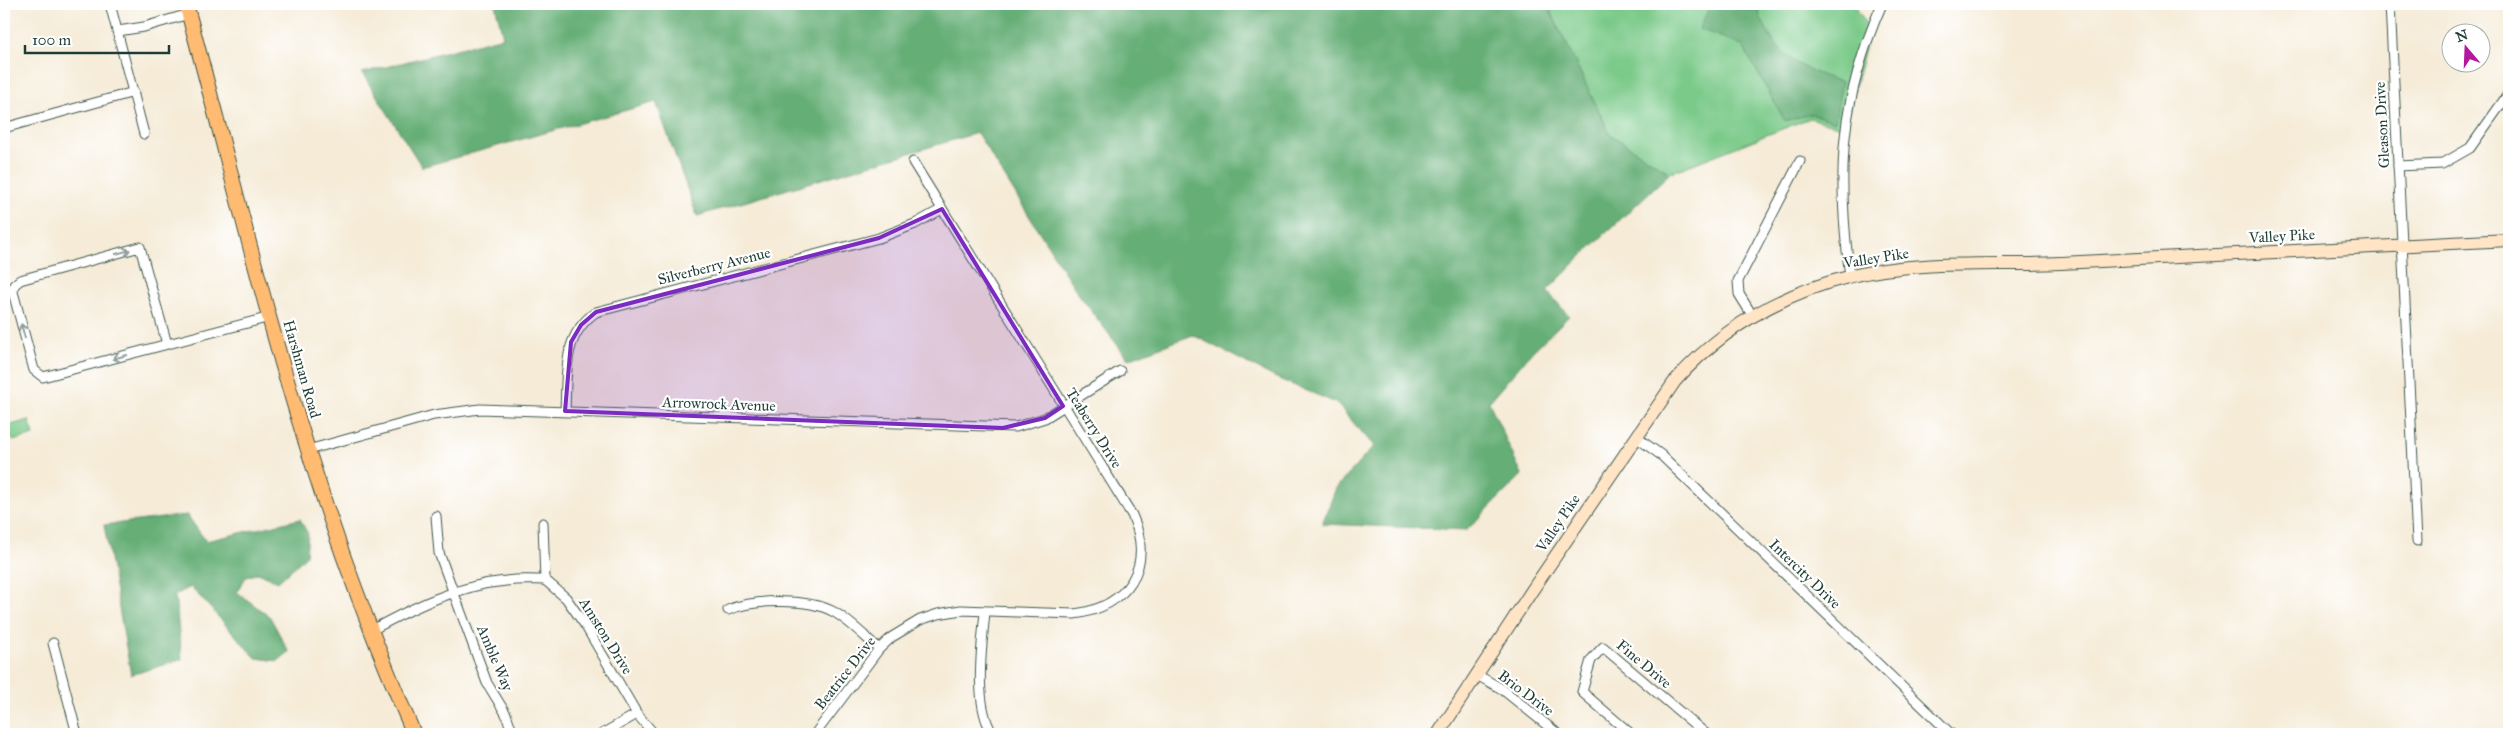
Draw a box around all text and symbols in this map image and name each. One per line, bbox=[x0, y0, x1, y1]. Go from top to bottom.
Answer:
scale bar bbox=[25, 22, 169, 54]
north arrow bbox=[2440, 22, 2490, 72]
text: N bbox=[2454, 26, 2470, 46]
text: 100 m bbox=[32, 31, 72, 49]
street label: Gleason Drive bbox=[2371, 81, 2393, 169]
street label: Valley Pike bbox=[2248, 225, 2315, 247]
street label: Silverberry Avenue bbox=[656, 243, 772, 289]
street label: Valley Pike bbox=[1841, 244, 1910, 272]
one-way arrow bbox=[115, 246, 131, 256]
street label: Harshman Road bbox=[279, 318, 325, 420]
one-way arrow bbox=[18, 323, 27, 339]
one-way arrow bbox=[112, 353, 128, 362]
street label: Teaberry Drive bbox=[1062, 384, 1126, 472]
street label: Arrowrock Avenue bbox=[661, 393, 776, 415]
street label: Valley Pike bbox=[1532, 491, 1584, 556]
street label: Intercity Drive bbox=[1766, 535, 1844, 613]
street label: Amston Drive bbox=[575, 593, 637, 678]
street label: Amble Way bbox=[473, 621, 517, 695]
street label: Beatrice Drive bbox=[811, 633, 879, 713]
street label: Fine Drive bbox=[1613, 636, 1675, 692]
street label: Brio Drive bbox=[1495, 666, 1557, 720]

